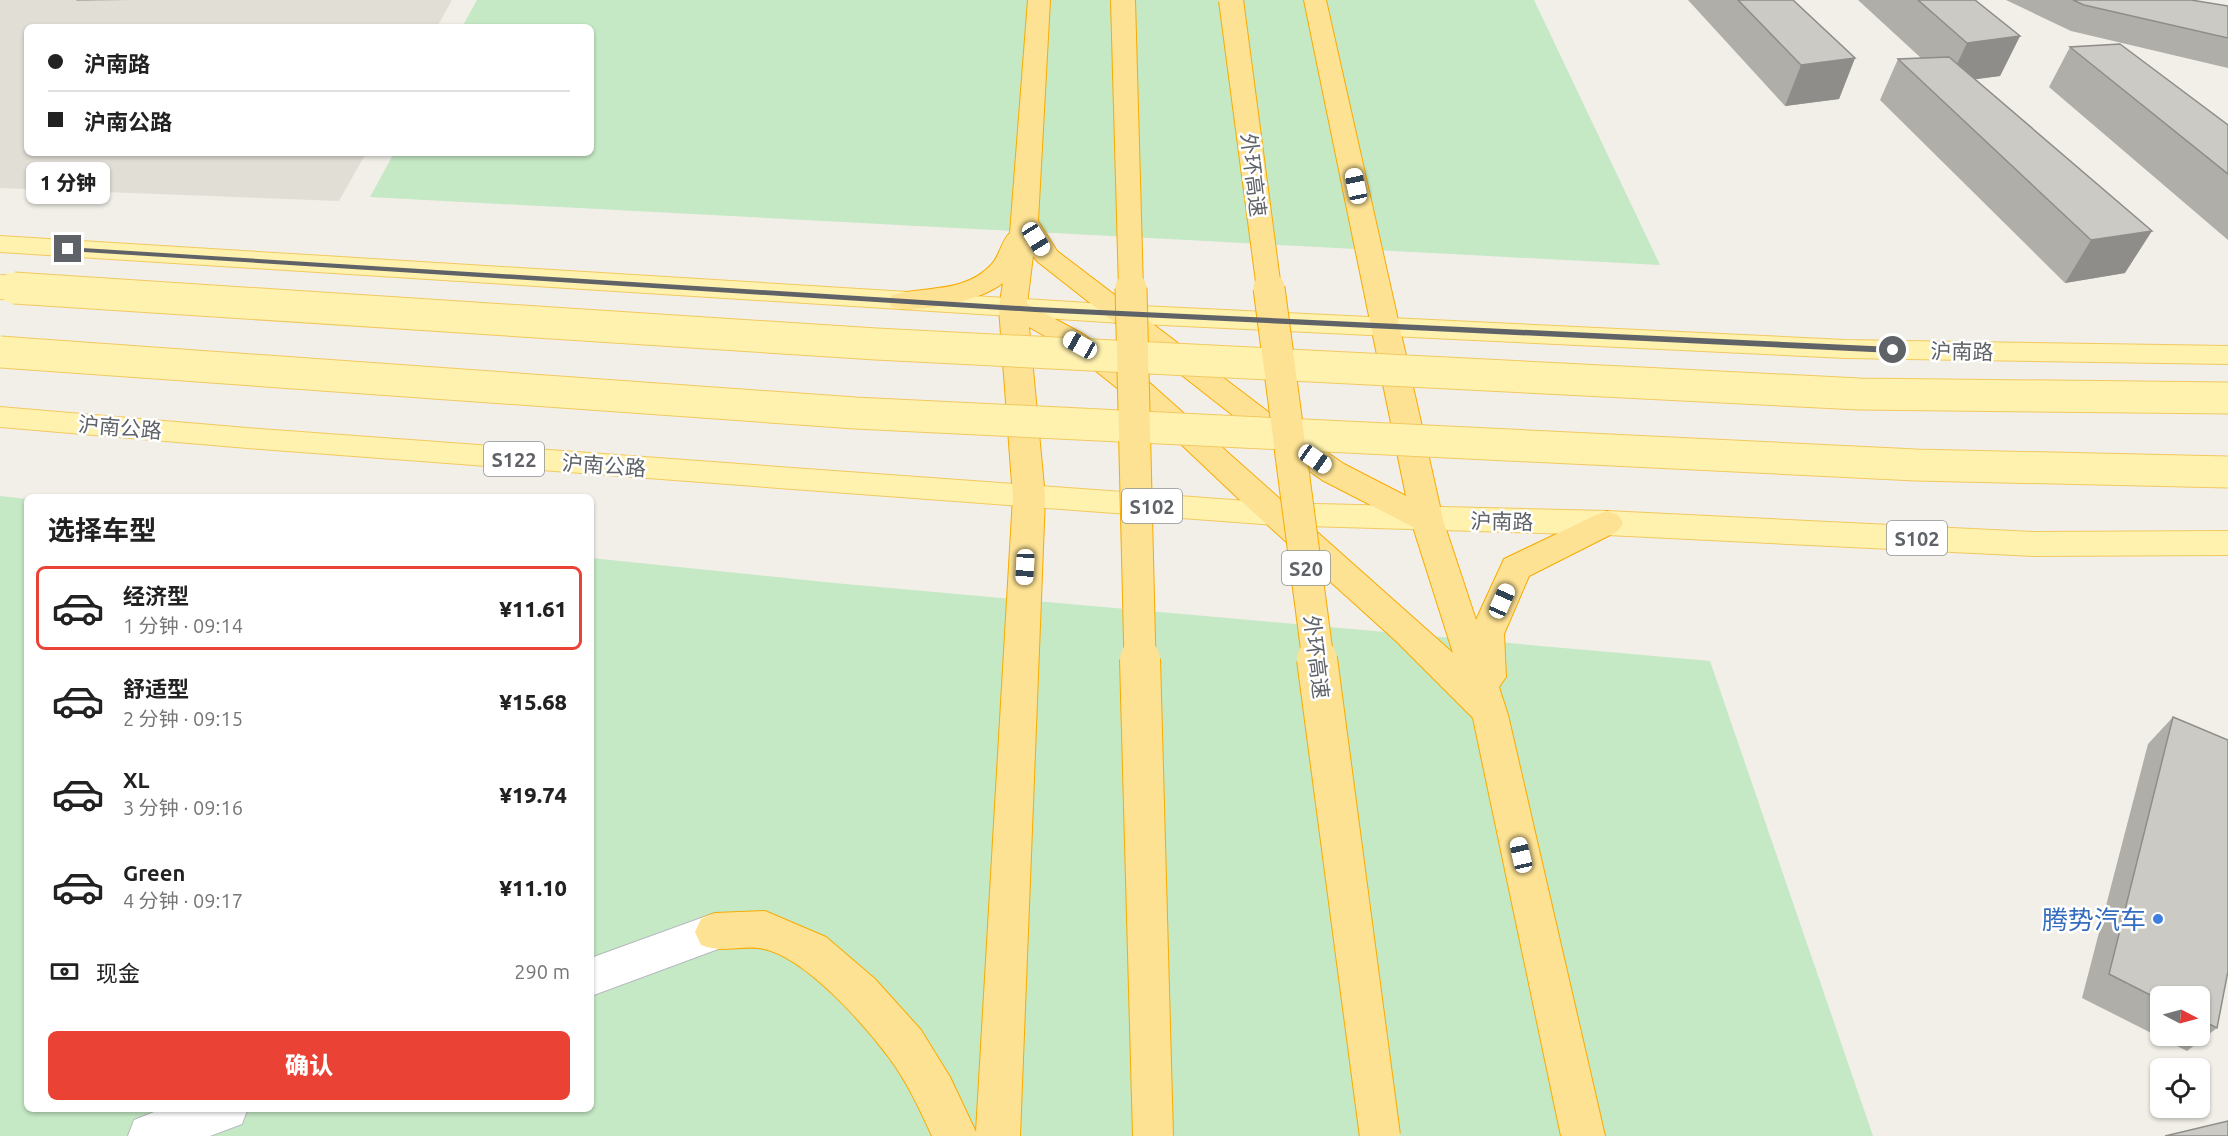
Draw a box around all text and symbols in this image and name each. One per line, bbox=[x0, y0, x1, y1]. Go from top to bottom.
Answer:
text: 沪南路 bbox=[84, 51, 150, 76]
text: 沪南公路 bbox=[84, 109, 172, 134]
street label: 外环高速 bbox=[1237, 132, 1271, 218]
callout: 1 分钟 bbox=[26, 162, 110, 204]
car bbox=[1343, 167, 1369, 205]
text: 1 分钟 bbox=[40, 171, 96, 194]
car bbox=[1019, 219, 1053, 259]
route end bbox=[54, 235, 81, 262]
car bbox=[1060, 328, 1100, 362]
route start bbox=[1879, 336, 1906, 363]
street label: 沪南路 bbox=[1930, 338, 1994, 364]
street label: 沪南公路 bbox=[77, 411, 163, 443]
car bbox=[1295, 441, 1335, 477]
road number: S122 bbox=[484, 442, 544, 476]
street label: 沪南公路 bbox=[561, 450, 647, 480]
road number: S102 bbox=[1122, 489, 1182, 523]
street label: 沪南路 bbox=[1470, 508, 1534, 534]
text: 选择车型 bbox=[48, 515, 156, 545]
road number: S102 bbox=[1887, 521, 1947, 555]
car bbox=[1015, 549, 1035, 585]
road number: S20 bbox=[1282, 551, 1330, 585]
icon: car bbox=[51, 581, 105, 635]
car bbox=[1486, 581, 1518, 621]
text: 经济型 bbox=[123, 583, 189, 608]
text: ¥11.61 bbox=[500, 596, 567, 621]
text: 1 分钟 · 09:14 bbox=[123, 614, 243, 637]
street label: 外环高速 bbox=[1300, 614, 1334, 700]
icon: car bbox=[51, 674, 105, 728]
text: 舒适型 bbox=[123, 676, 189, 701]
text: ¥15.68 bbox=[500, 689, 567, 714]
text: 2 分钟 · 09:15 bbox=[123, 707, 243, 730]
icon: car bbox=[51, 767, 105, 821]
text: XL bbox=[123, 767, 150, 792]
text: ¥19.74 bbox=[500, 782, 567, 807]
text: 3 分钟 · 09:16 bbox=[123, 796, 243, 819]
car bbox=[1508, 835, 1534, 875]
icon: car bbox=[51, 860, 105, 914]
text: Green bbox=[123, 860, 185, 885]
text: ¥11.10 bbox=[500, 875, 567, 900]
text: 4 分钟 · 09:17 bbox=[123, 889, 243, 912]
place label: 腾势汽车 bbox=[2042, 905, 2146, 934]
marker: 腾势汽车 bbox=[2151, 912, 2165, 926]
icon: cash bbox=[48, 955, 81, 988]
text: 现金 bbox=[96, 960, 140, 985]
text: 290 m bbox=[514, 960, 570, 983]
north arrow bbox=[2150, 986, 2210, 1046]
map controls bbox=[2150, 986, 2210, 1118]
button: 确认 bbox=[48, 1031, 570, 1100]
button: locate bbox=[2150, 1058, 2210, 1118]

